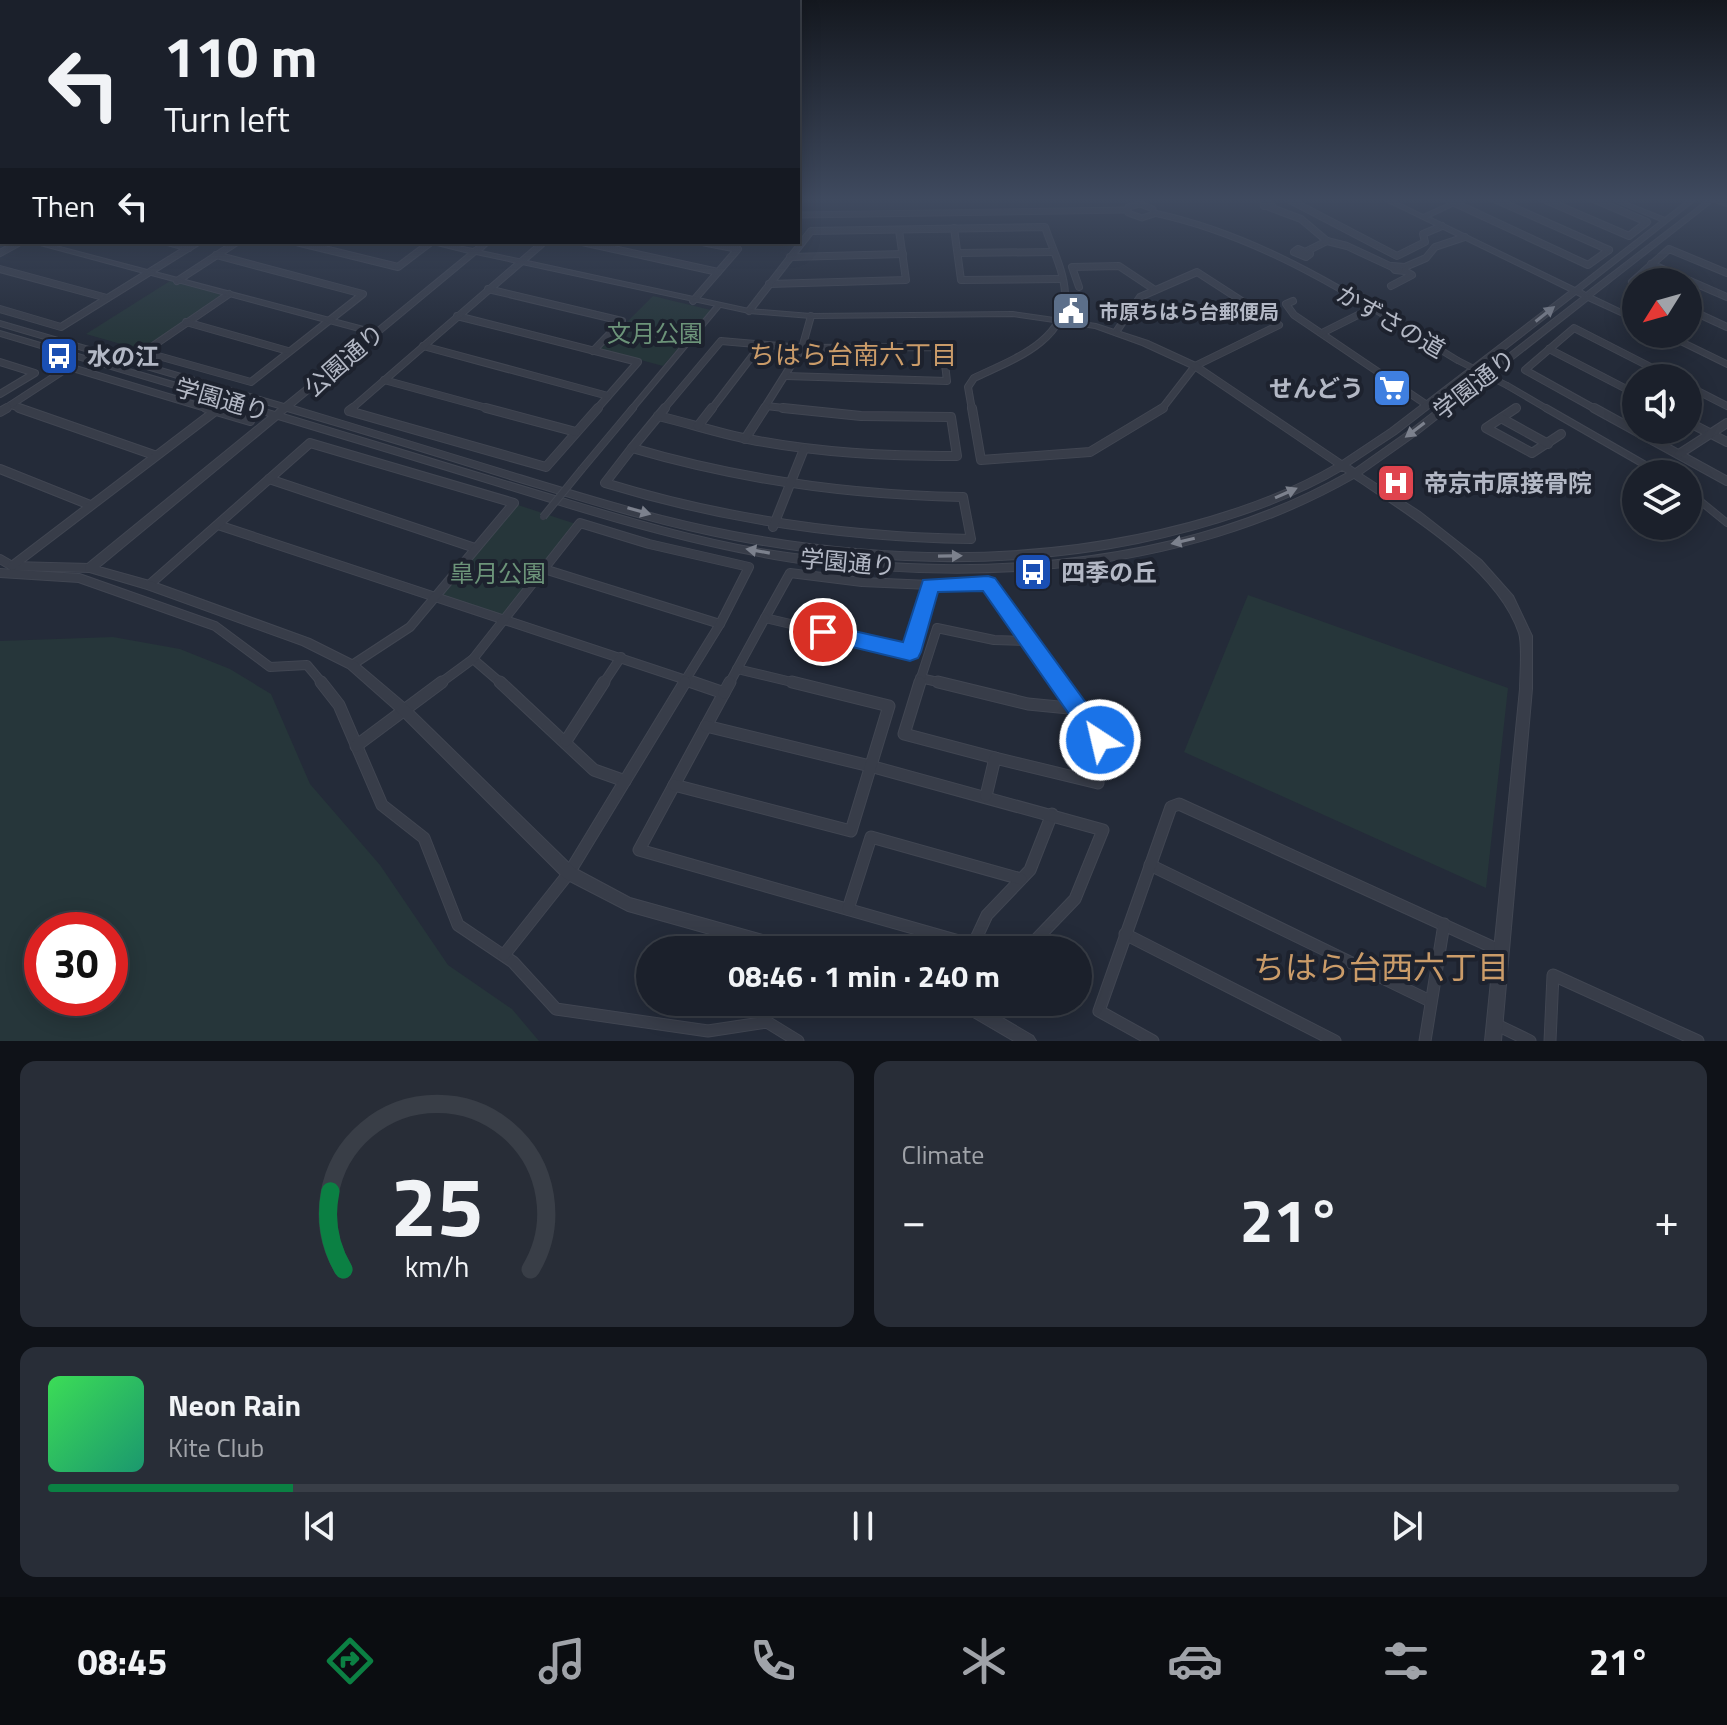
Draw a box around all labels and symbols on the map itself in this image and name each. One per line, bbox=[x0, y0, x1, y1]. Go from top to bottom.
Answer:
north arrow bbox=[1622, 268, 1702, 348]
street label: かずさの道 bbox=[1330, 275, 1452, 367]
public building icon: 市原ちはら台郵便局 bbox=[1050, 290, 1092, 332]
place label: 市原ちはら台郵便局 bbox=[1099, 296, 1279, 327]
one-way arrow bbox=[1535, 307, 1555, 323]
street label: 公園通り bbox=[296, 315, 392, 405]
park label: 文月公園 bbox=[607, 315, 703, 351]
bus stop icon: 水の江 bbox=[38, 335, 80, 377]
district label: ちはら台南六丁目 bbox=[749, 335, 957, 374]
place label: 水の江 bbox=[87, 338, 159, 374]
street label: 学園通り bbox=[1425, 340, 1523, 428]
supermarket icon: せんどう bbox=[1371, 367, 1413, 409]
street label: 学園通り bbox=[171, 368, 273, 430]
place label: せんどう bbox=[1269, 370, 1364, 406]
one-way arrow bbox=[1405, 422, 1425, 438]
hospital icon: 帝京市原接骨院 bbox=[1375, 462, 1417, 504]
place label: 帝京市原接骨院 bbox=[1424, 465, 1592, 501]
one-way arrow bbox=[1274, 487, 1298, 500]
one-way arrow bbox=[626, 506, 651, 518]
one-way arrow bbox=[1170, 536, 1195, 548]
street label: 学園通り bbox=[799, 540, 897, 584]
one-way arrow bbox=[745, 545, 770, 557]
one-way arrow bbox=[938, 550, 963, 563]
bus stop icon: 四季の丘 bbox=[1012, 551, 1054, 593]
place label: 四季の丘 bbox=[1061, 554, 1157, 590]
park label: 皐月公園 bbox=[450, 555, 546, 591]
pin bbox=[789, 598, 857, 666]
position arrow bbox=[1058, 698, 1142, 782]
speed limit sign: 30 bbox=[24, 912, 128, 1016]
district label: ちはら台西六丁目 bbox=[1253, 943, 1509, 991]

